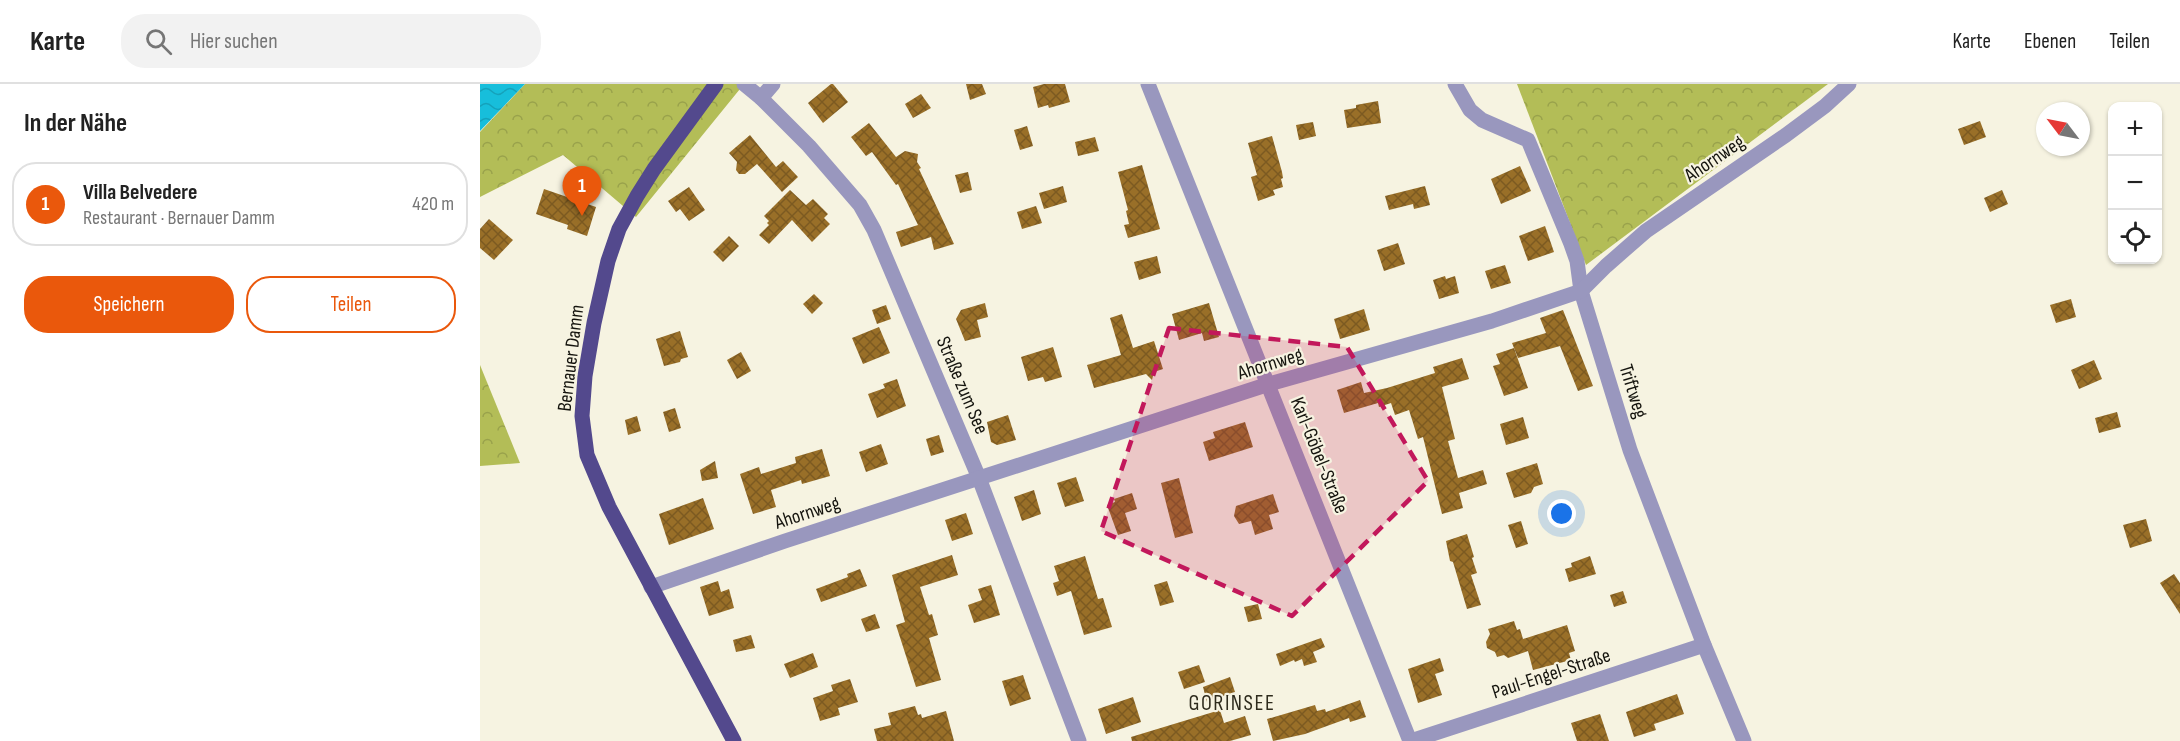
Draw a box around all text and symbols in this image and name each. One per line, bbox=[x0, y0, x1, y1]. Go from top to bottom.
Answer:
search box bbox=[121, 14, 541, 68]
text: Karte bbox=[30, 25, 85, 58]
icon: search bbox=[142, 25, 175, 58]
text: Hier suchen bbox=[190, 28, 278, 55]
text: Karte bbox=[1953, 29, 1991, 54]
text: Ebenen bbox=[2024, 29, 2076, 54]
text: Teilen bbox=[2109, 29, 2150, 54]
north arrow bbox=[2036, 102, 2090, 156]
map controls bbox=[2108, 102, 2162, 264]
button: + bbox=[2108, 102, 2162, 156]
text: In der Nähe bbox=[24, 108, 127, 139]
street label: Ahornweg bbox=[1679, 130, 1749, 188]
button: − bbox=[2108, 156, 2162, 210]
pin: 1 bbox=[562, 166, 602, 216]
text: Villa Belvedere bbox=[83, 179, 197, 206]
text: 1 bbox=[42, 192, 49, 216]
text: 420 m bbox=[412, 192, 454, 216]
text: Restaurant · Bernauer Damm bbox=[83, 206, 275, 230]
button: locate bbox=[2108, 210, 2162, 264]
button: Speichern bbox=[24, 276, 234, 333]
button: Teilen bbox=[246, 276, 456, 333]
street label: Bernauer Damm bbox=[553, 303, 589, 413]
street label: Straße zum See bbox=[931, 333, 993, 438]
street label: Ahornweg bbox=[1234, 343, 1306, 386]
street label: Triftweg bbox=[1614, 361, 1653, 421]
street label: Karl-Göbel-Straße bbox=[1285, 394, 1353, 517]
street label: Ahornweg bbox=[771, 491, 843, 535]
your location bbox=[1547, 499, 1576, 528]
street label: Paul-Engel-Straße bbox=[1489, 644, 1614, 704]
district label: GORINSEE bbox=[1188, 690, 1276, 717]

